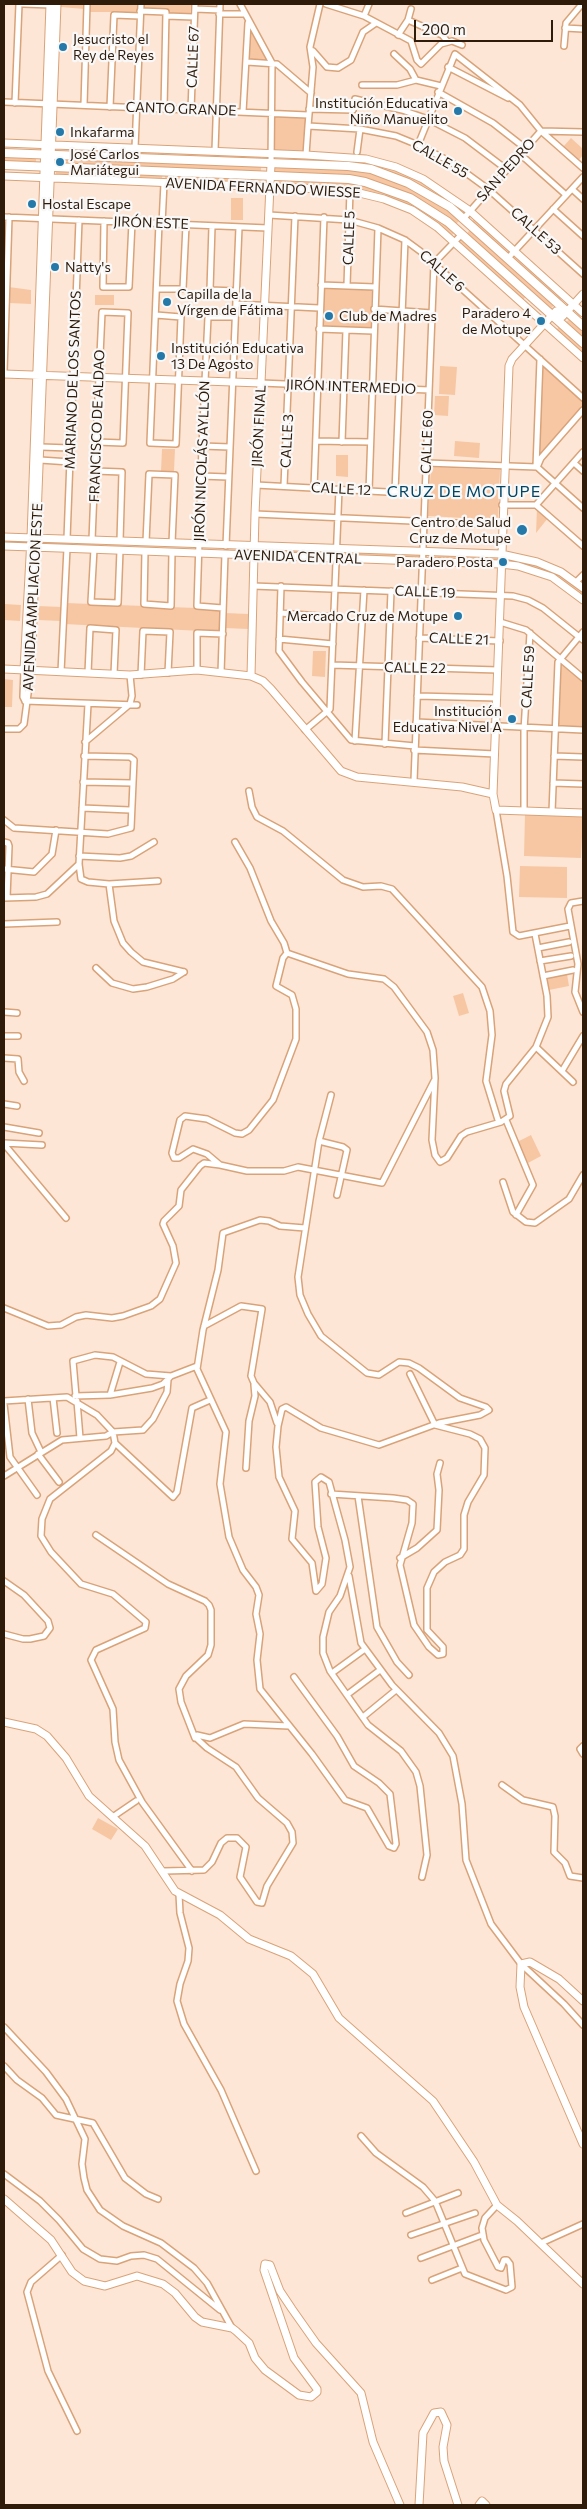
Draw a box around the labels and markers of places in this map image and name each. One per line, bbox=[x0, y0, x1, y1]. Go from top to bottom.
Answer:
place label: Jesucristo el Rey de Reyes bbox=[73, 31, 154, 64]
marker: Jesucristo el Rey de Reyes bbox=[57, 41, 69, 53]
place label: Institución Educativa Niño Manuelito bbox=[315, 95, 448, 128]
marker: Institución Educativa Niño Manuelito bbox=[452, 105, 464, 117]
place label: Inkafarma bbox=[70, 124, 135, 140]
marker: Inkafarma bbox=[54, 126, 66, 138]
place label: José Carlos Mariátegui bbox=[70, 146, 139, 178]
marker: José Carlos Mariátegui bbox=[54, 156, 66, 168]
place label: Hostal Escape bbox=[42, 196, 131, 212]
marker: Hostal Escape bbox=[26, 198, 38, 210]
place label: Natty's bbox=[65, 259, 111, 275]
marker: Natty's bbox=[49, 261, 61, 273]
place label: Capilla de la Vírgen de Fátima bbox=[177, 286, 283, 318]
marker: Capilla de la Vírgen de Fátima bbox=[161, 296, 173, 308]
place label: Paradero 4 de Motupe bbox=[462, 305, 531, 338]
place label: Club de Madres bbox=[339, 308, 437, 324]
marker: Club de Madres bbox=[323, 310, 335, 322]
marker: Paradero 4 de Motupe bbox=[535, 315, 547, 327]
place label: Institución Educativa 13 De Agosto bbox=[171, 340, 304, 372]
marker: Institución Educativa 13 De Agosto bbox=[155, 350, 167, 362]
place label: Centro de Salud Cruz de Motupe bbox=[409, 514, 511, 546]
marker: Centro de Salud Cruz de Motupe bbox=[515, 523, 529, 537]
place label: Paradero Posta bbox=[396, 554, 493, 570]
marker: Paradero Posta bbox=[497, 556, 509, 568]
place label: Mercado Cruz de Motupe bbox=[287, 608, 448, 624]
marker: Mercado Cruz de Motupe bbox=[452, 610, 464, 622]
place label: Institución Educativa Nivel A bbox=[393, 703, 502, 736]
marker: Institución Educativa Nivel A bbox=[506, 713, 518, 725]

